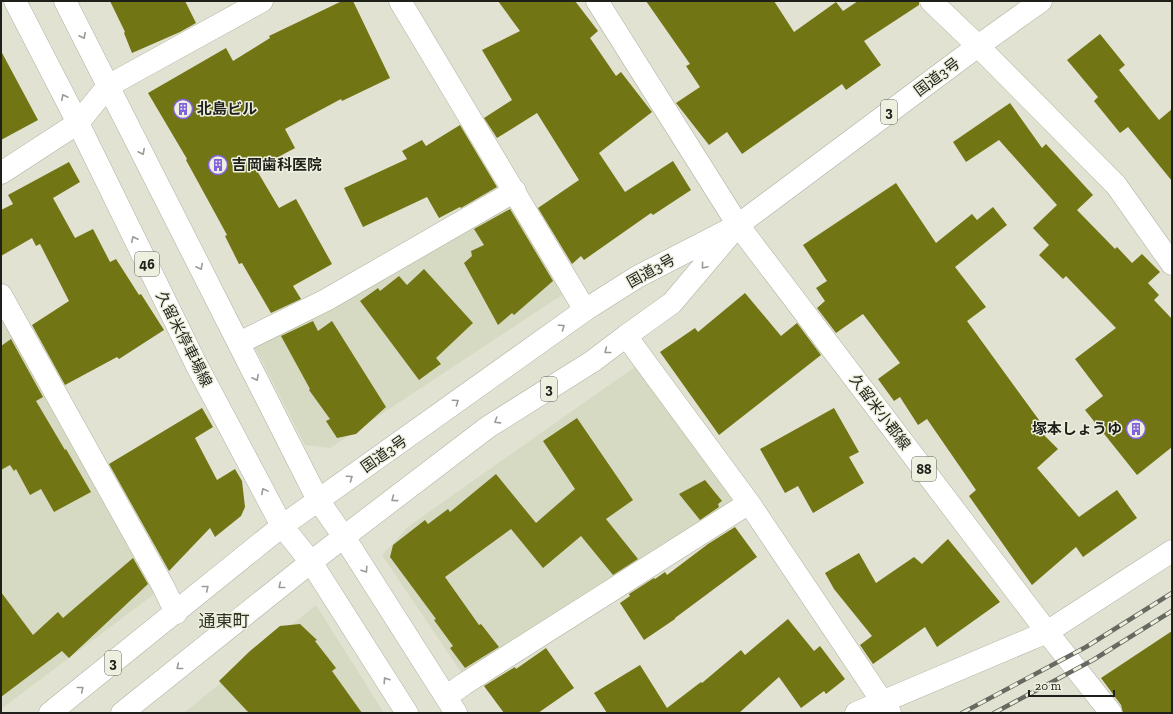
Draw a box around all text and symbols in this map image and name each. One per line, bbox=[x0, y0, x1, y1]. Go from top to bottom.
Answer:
one-way arrow bbox=[78, 31, 86, 39]
street label: 国道3号 bbox=[911, 54, 963, 100]
one-way arrow bbox=[61, 94, 69, 101]
building icon: 北島ビル bbox=[172, 98, 194, 120]
place label: 北島ビル bbox=[197, 100, 257, 118]
road number: 3 bbox=[881, 100, 897, 124]
one-way arrow bbox=[137, 147, 144, 155]
building icon: 吉岡歯科医院 bbox=[207, 154, 229, 176]
place label: 吉岡歯科医院 bbox=[232, 156, 322, 174]
one-way arrow bbox=[131, 235, 139, 243]
street label: 国道3号 bbox=[624, 250, 678, 292]
road number: 46 bbox=[135, 252, 159, 276]
one-way arrow bbox=[701, 261, 708, 268]
one-way arrow bbox=[196, 263, 203, 271]
street label: 久留米停車場線 bbox=[152, 288, 216, 390]
one-way arrow bbox=[557, 325, 564, 332]
one-way arrow bbox=[604, 346, 611, 353]
street label: 久留米小郡線 bbox=[846, 371, 914, 453]
one-way arrow bbox=[251, 373, 259, 381]
road number: 3 bbox=[541, 377, 557, 401]
one-way arrow bbox=[452, 399, 459, 407]
one-way arrow bbox=[494, 416, 501, 424]
building icon: 塚本しょうゆ bbox=[1125, 418, 1147, 440]
place label: 塚本しょうゆ bbox=[1032, 420, 1122, 438]
street label: 国道3号 bbox=[357, 432, 411, 476]
road number: 88 bbox=[912, 457, 936, 481]
one-way arrow bbox=[346, 475, 353, 482]
one-way arrow bbox=[261, 488, 268, 496]
one-way arrow bbox=[391, 494, 398, 501]
one-way arrow bbox=[360, 566, 368, 573]
one-way arrow bbox=[278, 582, 285, 589]
one-way arrow bbox=[202, 586, 209, 593]
district label: 通東町 bbox=[199, 611, 250, 631]
road number: 3 bbox=[105, 651, 121, 675]
one-way arrow bbox=[176, 663, 184, 670]
scale bar bbox=[1029, 672, 1114, 698]
one-way arrow bbox=[384, 677, 391, 684]
text: 20 m bbox=[1035, 679, 1062, 693]
one-way arrow bbox=[76, 686, 83, 693]

